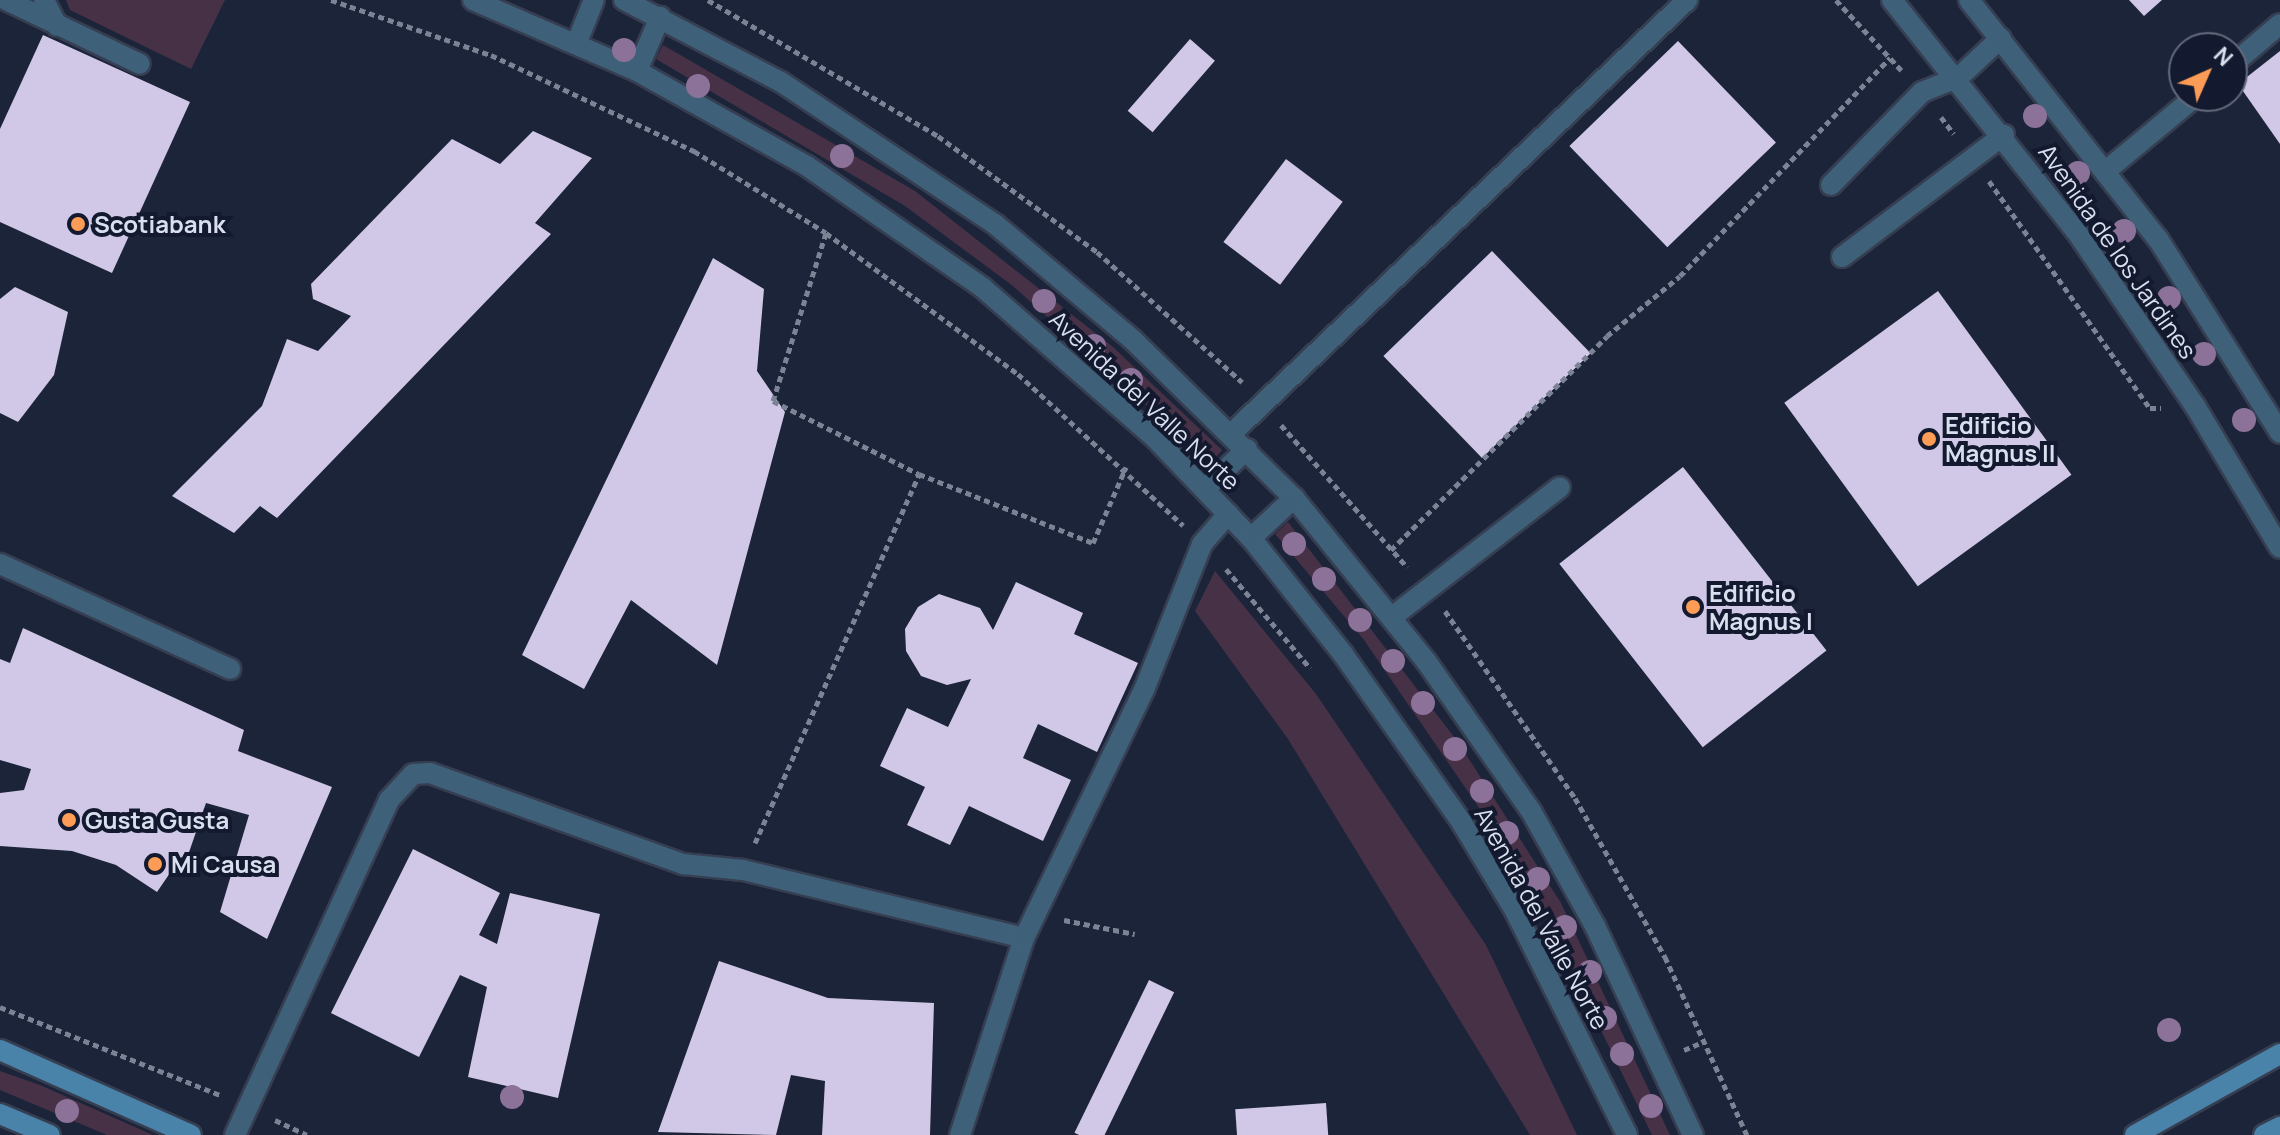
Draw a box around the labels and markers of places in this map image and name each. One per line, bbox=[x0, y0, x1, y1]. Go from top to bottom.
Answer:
place label: Scotiabank bbox=[94, 210, 226, 238]
marker: Scotiabank bbox=[69, 215, 87, 233]
place label: Edificio Magnus II bbox=[1945, 411, 2055, 467]
marker: Edificio Magnus II bbox=[1920, 430, 1938, 448]
place label: Edificio Magnus I bbox=[1709, 579, 1813, 635]
marker: Edificio Magnus I bbox=[1684, 598, 1702, 616]
place label: Gusta Gusta bbox=[85, 806, 229, 834]
marker: Gusta Gusta bbox=[60, 811, 78, 829]
place label: Mi Causa bbox=[171, 850, 276, 878]
marker: Mi Causa bbox=[146, 855, 164, 873]

